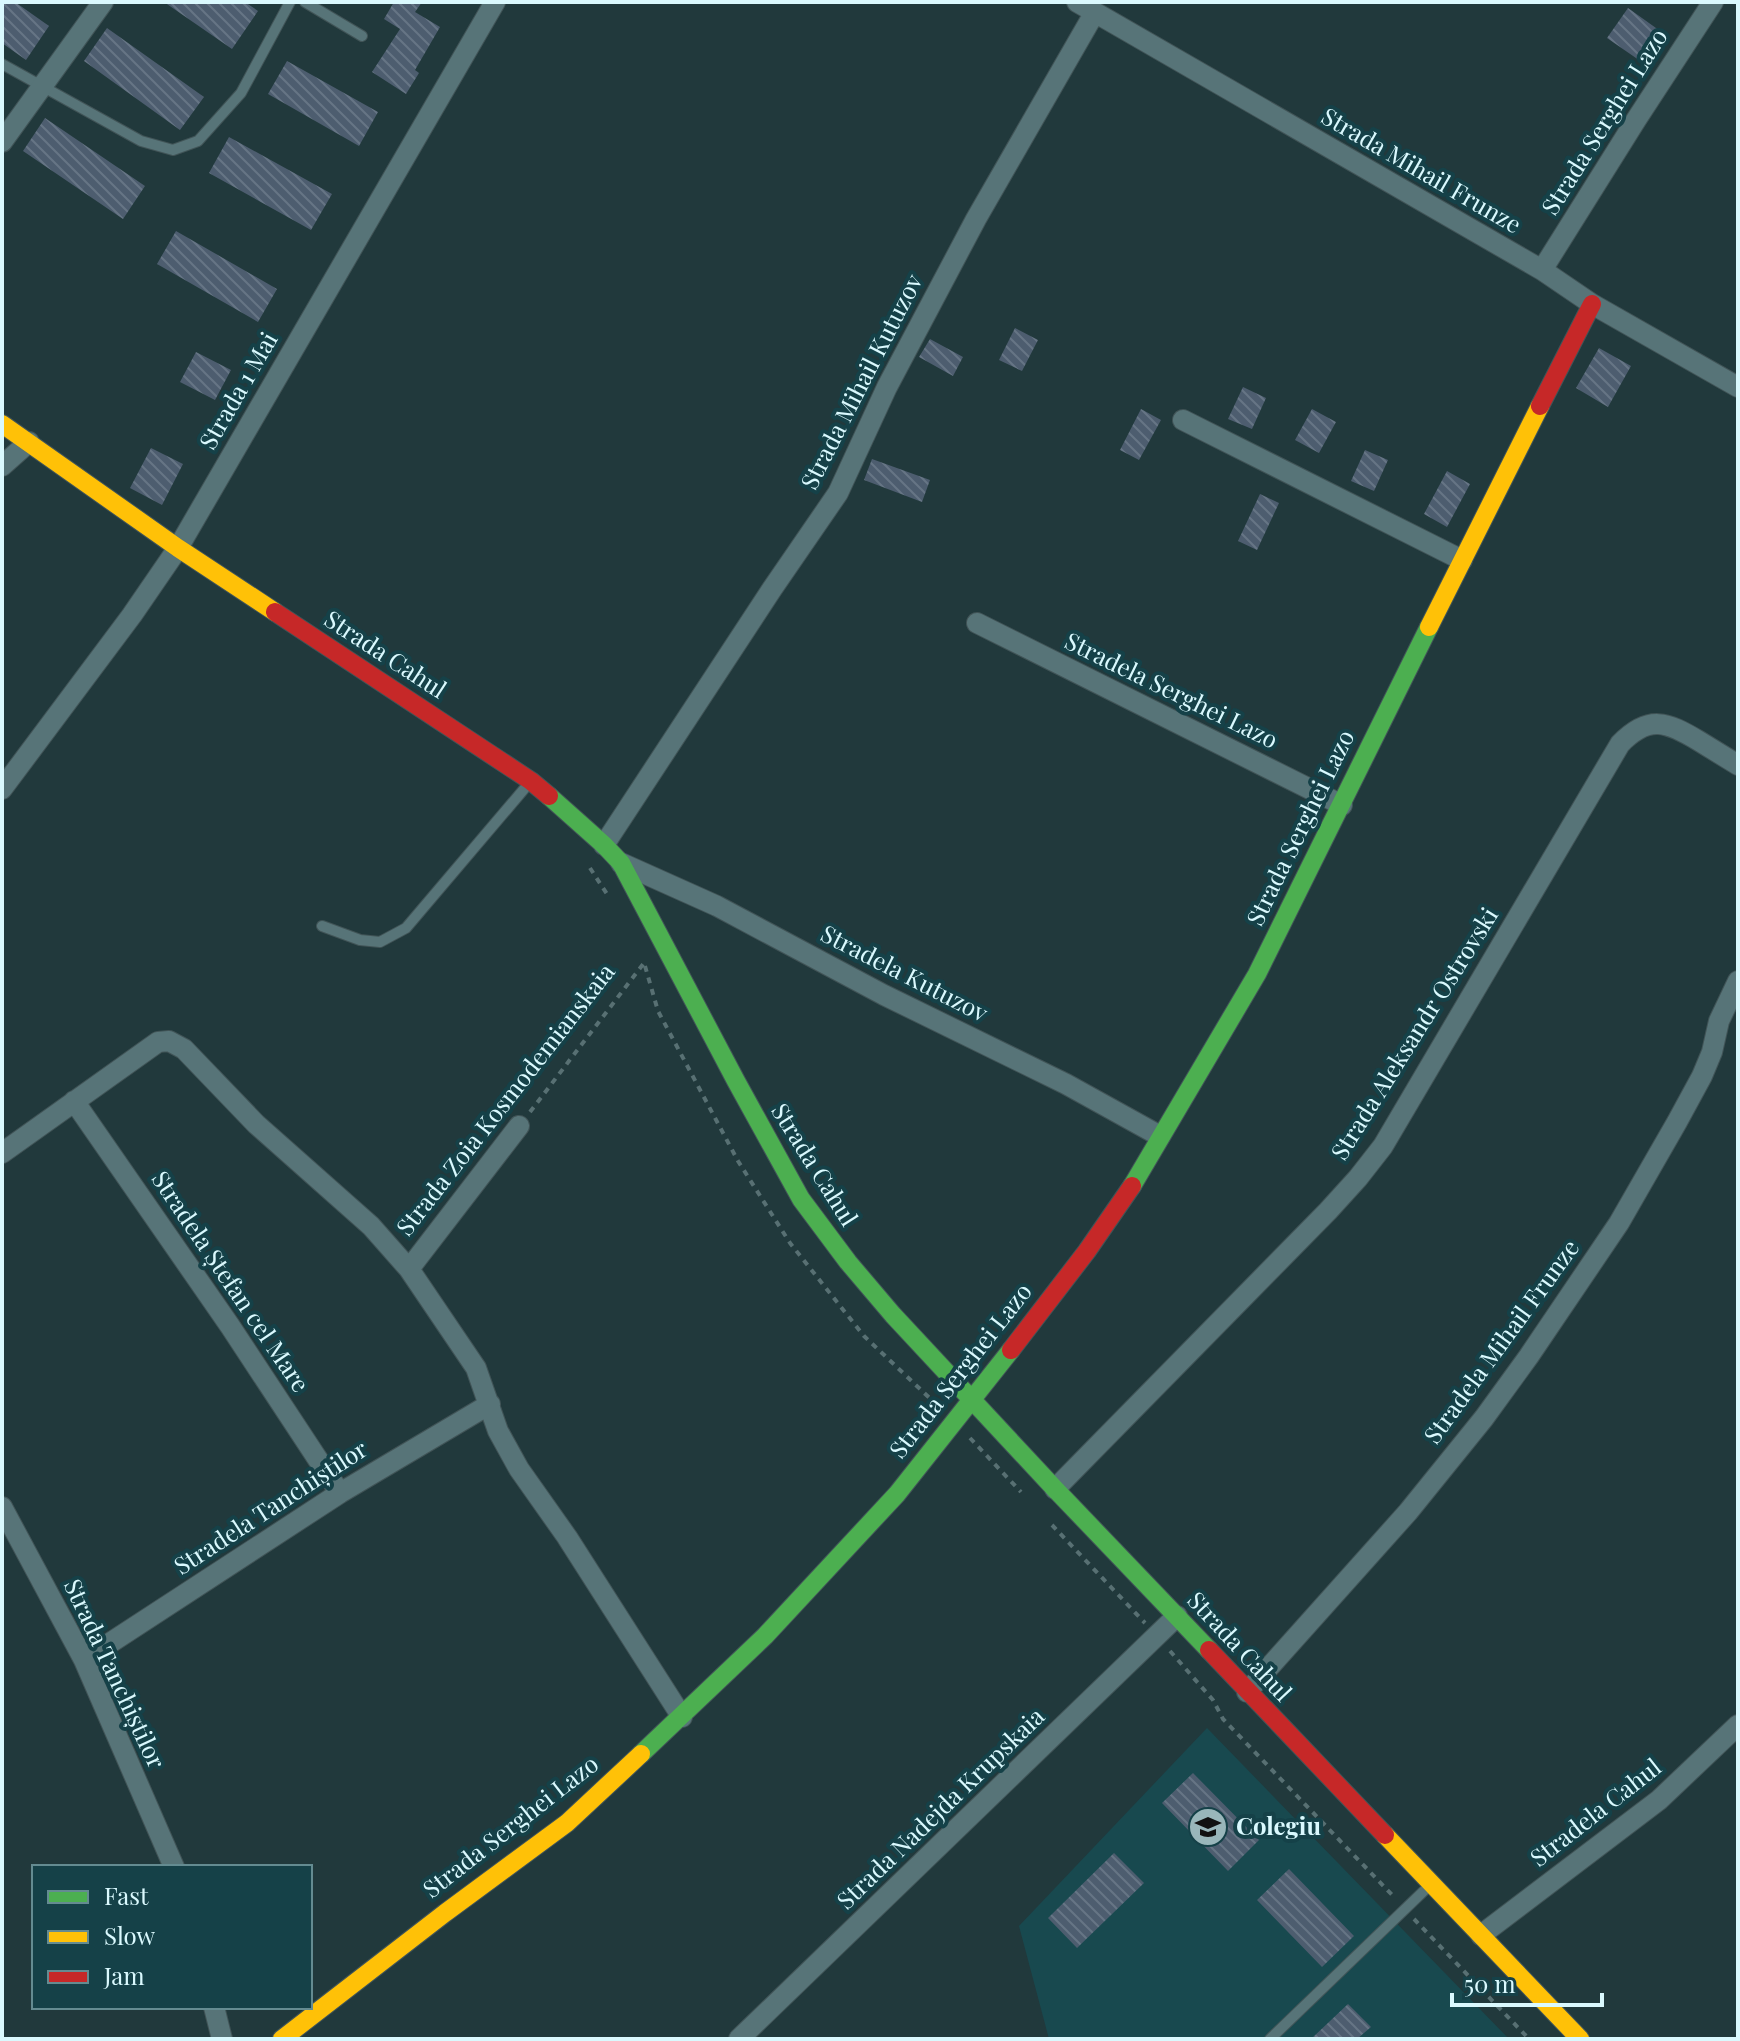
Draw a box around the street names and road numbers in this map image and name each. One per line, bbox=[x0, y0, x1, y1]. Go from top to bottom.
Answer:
street label: Strada Serghei Lazo bbox=[1533, 22, 1674, 220]
street label: Strada Mihail Frunze bbox=[1316, 99, 1528, 240]
street label: Strada Mihail Kutuzov bbox=[792, 268, 929, 494]
street label: Strada 1 Mai bbox=[191, 326, 284, 454]
street label: Strada Cahul bbox=[319, 602, 453, 705]
street label: Stradela Serghei Lazo bbox=[1060, 624, 1284, 755]
street label: Strada Serghei Lazo bbox=[1238, 724, 1360, 930]
street label: Strada Aleksandr Ostrovski bbox=[1322, 901, 1504, 1165]
street label: Stradela Kutuzov bbox=[816, 916, 994, 1028]
street label: Strada Zoia Kosmodemianskaia bbox=[388, 956, 621, 1241]
street label: Strada Cahul bbox=[765, 1096, 866, 1231]
street label: Stradela Ștefan cel Mare bbox=[146, 1164, 318, 1398]
street label: Stradela Mihail Frunze bbox=[1416, 1232, 1585, 1449]
street label: Strada Serghei Lazo bbox=[881, 1276, 1038, 1464]
street label: Stradela Tanchiștilor bbox=[167, 1432, 373, 1581]
street label: Strada Tanchiștilor bbox=[58, 1573, 174, 1773]
street label: Strada Cahul bbox=[1181, 1584, 1300, 1707]
street label: Strada Nadejda Krupskaia bbox=[829, 1700, 1050, 1915]
street label: Strada Serghei Lazo bbox=[416, 1747, 604, 1904]
street label: Stradela Cahul bbox=[1523, 1750, 1667, 1873]

